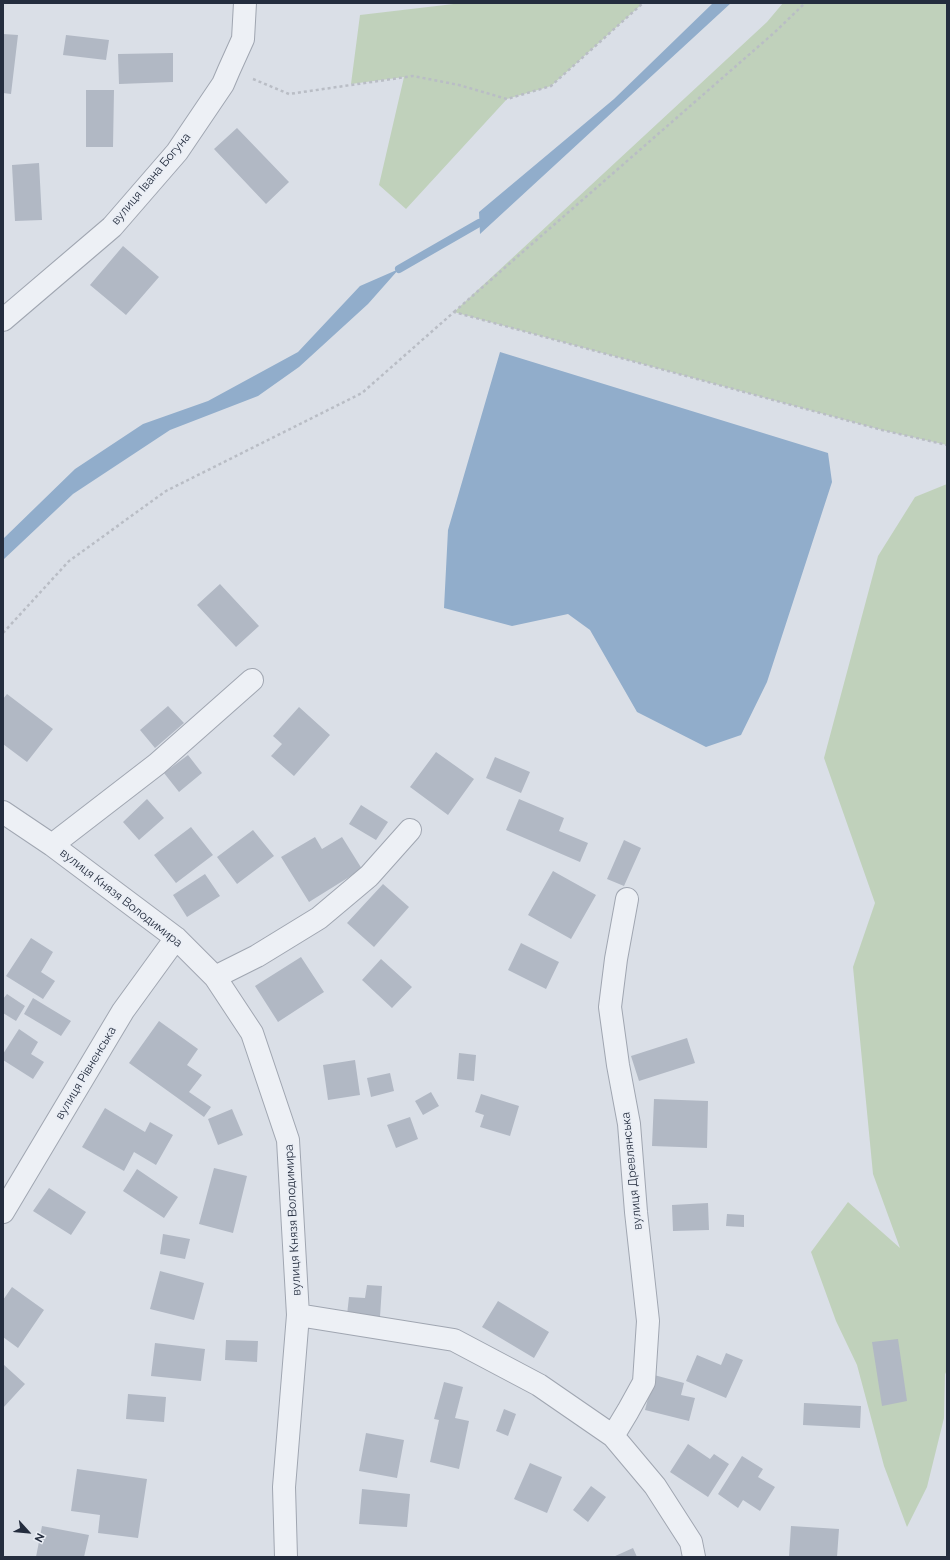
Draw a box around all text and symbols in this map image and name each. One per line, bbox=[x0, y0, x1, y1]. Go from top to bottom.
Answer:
street label: вулиця Івана Богуна bbox=[108, 130, 194, 228]
street label: вулиця Князя Володимира bbox=[57, 846, 185, 950]
street label: вулиця Рівненська bbox=[53, 1024, 119, 1122]
street label: вулиця Древлянська bbox=[619, 1111, 645, 1231]
street label: вулиця Князя Володимира bbox=[282, 1144, 304, 1296]
north arrow bbox=[8, 1512, 48, 1552]
text: N bbox=[31, 1531, 47, 1544]

